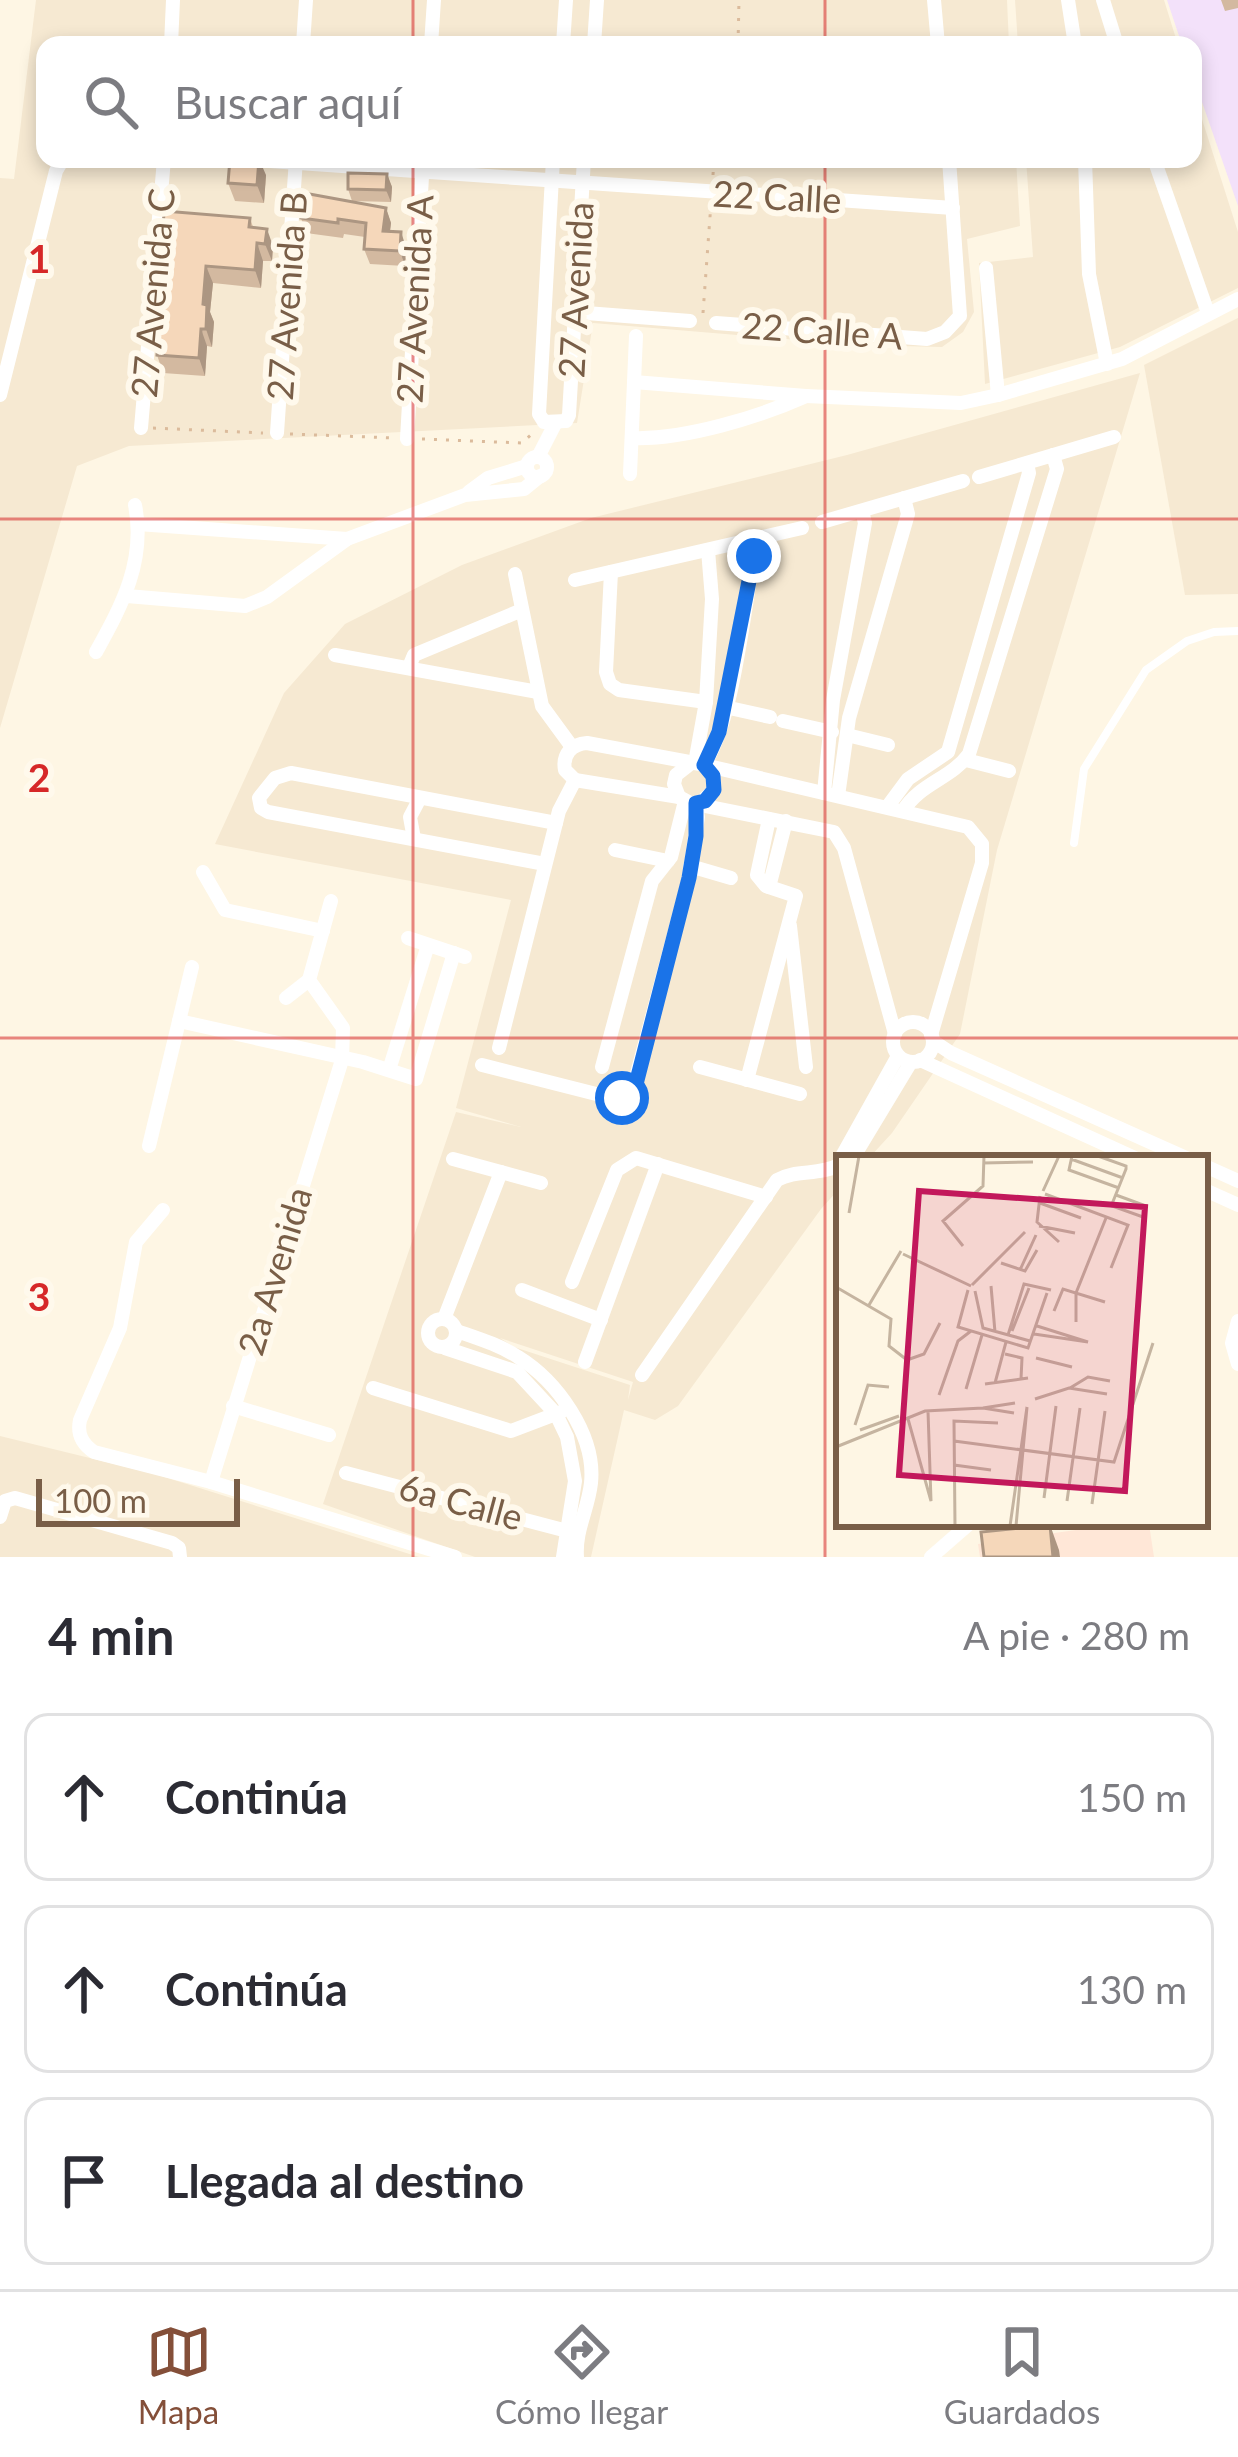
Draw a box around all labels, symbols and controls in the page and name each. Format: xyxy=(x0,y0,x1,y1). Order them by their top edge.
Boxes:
search box xyxy=(36,36,1202,168)
icon: search xyxy=(78,69,144,135)
text: Buscar aquí xyxy=(174,75,401,129)
street label: 22 Calle xyxy=(712,171,843,221)
street label: 27 Avenida C xyxy=(121,186,183,399)
street label: 27 Avenida B xyxy=(257,190,315,402)
street label: 27 Avenida A xyxy=(387,193,441,404)
street label: 27 Avenida xyxy=(548,201,602,379)
text: 1 xyxy=(28,235,50,281)
street label: 22 Calle A xyxy=(740,302,905,358)
route end xyxy=(727,529,781,583)
text: 2 xyxy=(28,754,50,800)
route start xyxy=(595,1071,649,1125)
inset map xyxy=(836,1155,1208,1527)
street label: 2a Avenida xyxy=(228,1181,320,1360)
text: 3 xyxy=(28,1273,50,1319)
street label: 6a Calle xyxy=(395,1463,528,1539)
scale bar xyxy=(36,1473,240,1526)
text: 100 m xyxy=(54,1480,147,1520)
text: 4 min xyxy=(48,1605,174,1666)
text: A pie · 280 m xyxy=(963,1612,1190,1658)
icon: ahead xyxy=(51,1764,117,1830)
text: Continúa xyxy=(165,1770,348,1824)
text: 150 m xyxy=(1077,1774,1187,1820)
icon: ahead xyxy=(51,1956,117,2022)
text: Continúa xyxy=(165,1962,348,2016)
text: 130 m xyxy=(1077,1966,1187,2012)
icon: arrive xyxy=(51,2148,117,2214)
text: Llegada al destino xyxy=(165,2154,524,2208)
tab: Mapa xyxy=(138,2319,219,2431)
tab: Cómo llegar xyxy=(495,2319,668,2431)
tab: Guardados xyxy=(944,2319,1100,2431)

